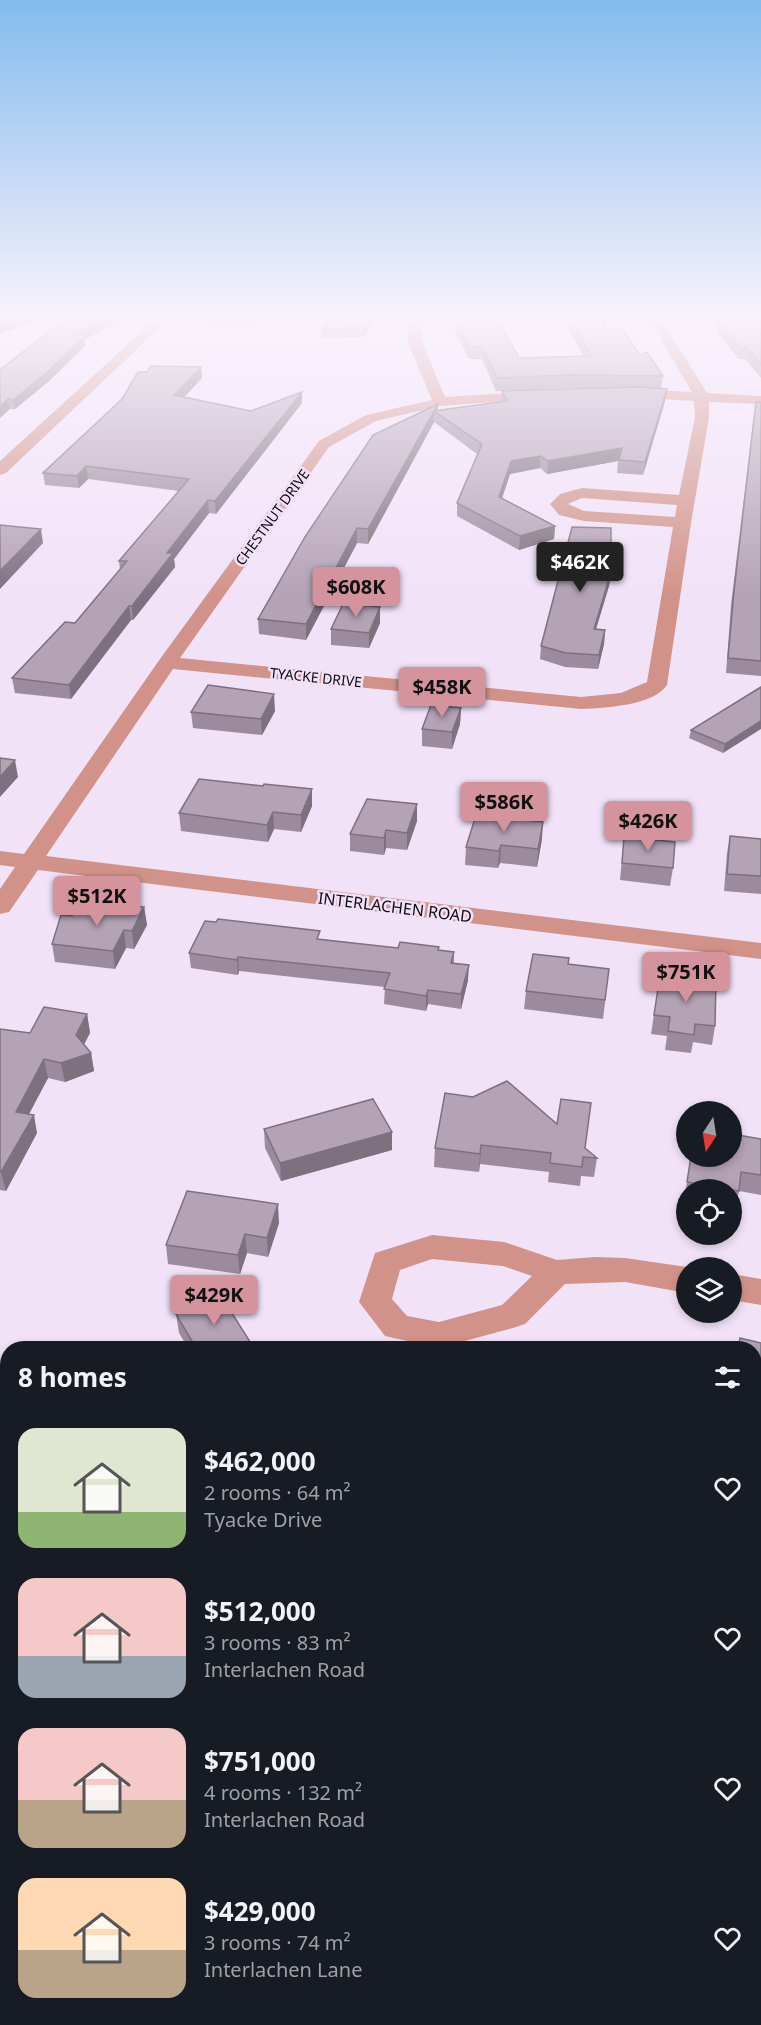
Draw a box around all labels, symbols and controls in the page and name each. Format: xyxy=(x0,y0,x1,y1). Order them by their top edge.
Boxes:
street label: CHESTNUT DRIVE xyxy=(231,465,313,569)
pin: $462K xyxy=(538,542,622,593)
text: $462K xyxy=(550,548,610,575)
pin: $608K xyxy=(314,567,398,618)
text: $608K xyxy=(326,573,386,600)
street label: TYACKE DRIVE xyxy=(269,663,363,691)
pin: $458K xyxy=(400,667,484,718)
text: $458K xyxy=(412,673,472,700)
pin: $586K xyxy=(462,782,546,833)
text: $586K xyxy=(474,788,534,815)
pin: $426K xyxy=(606,801,690,852)
text: $426K xyxy=(618,807,678,834)
pin: $512K xyxy=(55,876,139,927)
text: $512K xyxy=(67,882,127,909)
street label: INTERLACHEN ROAD xyxy=(317,887,473,927)
pin: $751K xyxy=(644,952,728,1003)
text: $751K xyxy=(656,958,716,985)
north arrow xyxy=(676,1101,742,1167)
map controls xyxy=(676,1101,742,1323)
button: locate xyxy=(676,1179,742,1245)
button: layers xyxy=(676,1257,742,1323)
pin: $429K xyxy=(172,1275,256,1326)
text: $429K xyxy=(184,1281,244,1308)
text: 8 homes xyxy=(18,1359,127,1395)
icon: filters xyxy=(711,1361,744,1394)
text: $462,000 xyxy=(204,1443,316,1479)
icon: home xyxy=(66,1452,138,1524)
icon: heart xyxy=(711,1472,744,1505)
text: 2 rooms · 64 m² xyxy=(204,1479,351,1506)
text: Tyacke Drive xyxy=(204,1506,322,1533)
text: $512,000 xyxy=(204,1593,316,1629)
icon: home xyxy=(66,1602,138,1674)
icon: heart xyxy=(711,1622,744,1655)
text: 3 rooms · 83 m² xyxy=(204,1629,351,1656)
text: Interlachen Road xyxy=(204,1656,365,1683)
text: $751,000 xyxy=(204,1743,316,1779)
icon: home xyxy=(66,1752,138,1824)
icon: heart xyxy=(711,1772,744,1805)
text: 4 rooms · 132 m² xyxy=(204,1779,362,1806)
text: Interlachen Road xyxy=(204,1806,365,1833)
text: $429,000 xyxy=(204,1893,316,1929)
icon: home xyxy=(66,1902,138,1974)
icon: heart xyxy=(711,1922,744,1955)
text: 3 rooms · 74 m² xyxy=(204,1929,351,1956)
text: Interlachen Lane xyxy=(204,1956,362,1983)

